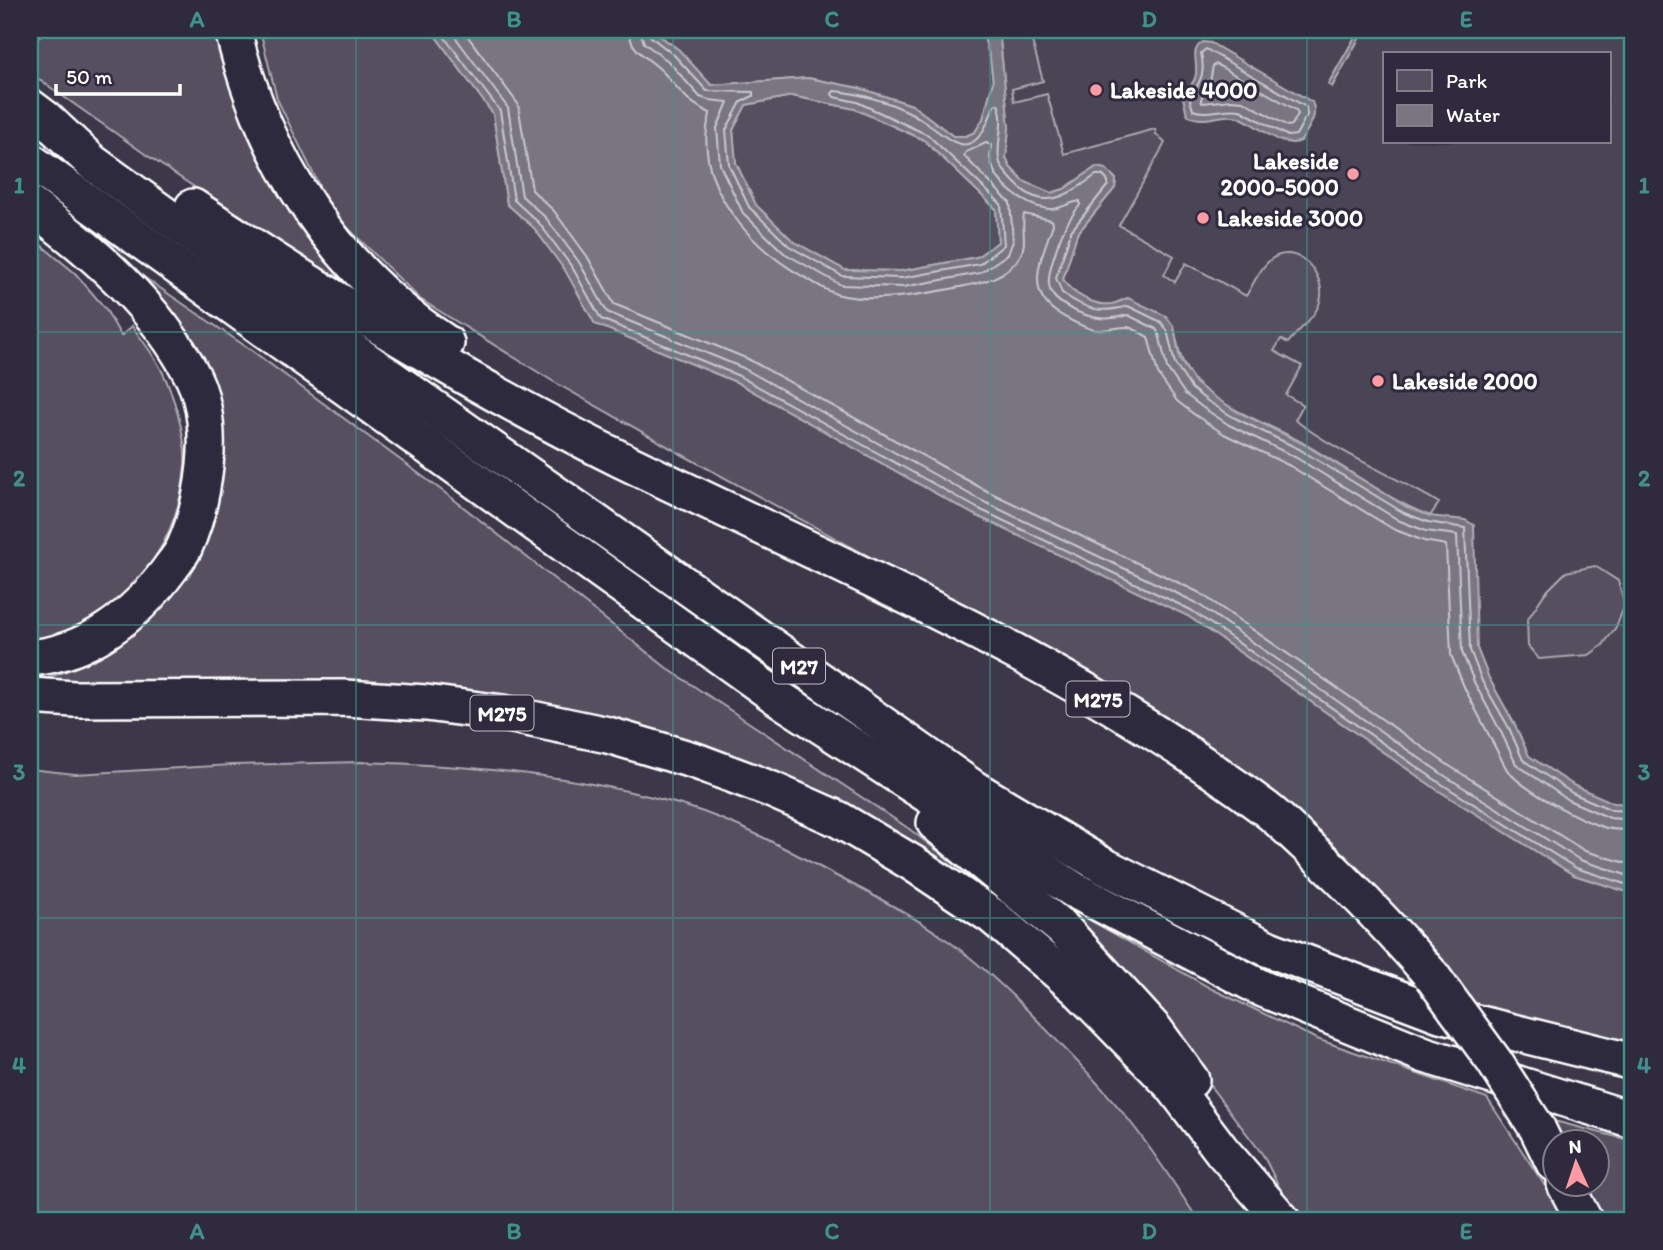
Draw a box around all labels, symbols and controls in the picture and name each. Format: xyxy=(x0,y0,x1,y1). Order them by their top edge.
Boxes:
text: A xyxy=(189,5,205,33)
text: B xyxy=(507,5,522,33)
text: C xyxy=(825,5,840,33)
text: D xyxy=(1141,5,1157,33)
text: E xyxy=(1460,5,1473,33)
scale bar xyxy=(56,52,180,96)
legend xyxy=(1383,52,1610,144)
text: 50 m xyxy=(66,64,113,89)
text: Park xyxy=(1446,68,1488,93)
place label: Lakeside 4000 xyxy=(1110,76,1257,104)
marker: Lakeside 4000 xyxy=(1088,82,1104,98)
text: Water xyxy=(1446,102,1500,127)
place label: Lakeside 2000-5000 xyxy=(1221,147,1339,201)
marker: Lakeside 2000-5000 xyxy=(1345,166,1361,182)
text: 1 xyxy=(14,171,25,199)
text: 1 xyxy=(1639,171,1650,199)
place label: Lakeside 3000 xyxy=(1217,204,1363,232)
marker: Lakeside 3000 xyxy=(1195,210,1211,226)
place label: Lakeside 2000 xyxy=(1392,367,1538,395)
marker: Lakeside 2000 xyxy=(1370,373,1386,389)
text: 2 xyxy=(13,464,26,492)
text: 2 xyxy=(1638,464,1651,492)
road number: M27 xyxy=(773,648,825,684)
road number: M275 xyxy=(1066,682,1130,716)
road number: M275 xyxy=(470,696,534,730)
text: 3 xyxy=(13,758,26,786)
text: 3 xyxy=(1638,758,1651,786)
text: 4 xyxy=(12,1051,26,1079)
text: 4 xyxy=(1637,1051,1651,1079)
north arrow xyxy=(1540,1128,1610,1198)
text: N xyxy=(1568,1135,1582,1158)
text: A xyxy=(189,1217,205,1245)
text: B xyxy=(507,1217,522,1245)
text: C xyxy=(825,1217,840,1245)
text: D xyxy=(1141,1217,1157,1245)
text: E xyxy=(1460,1217,1473,1245)

